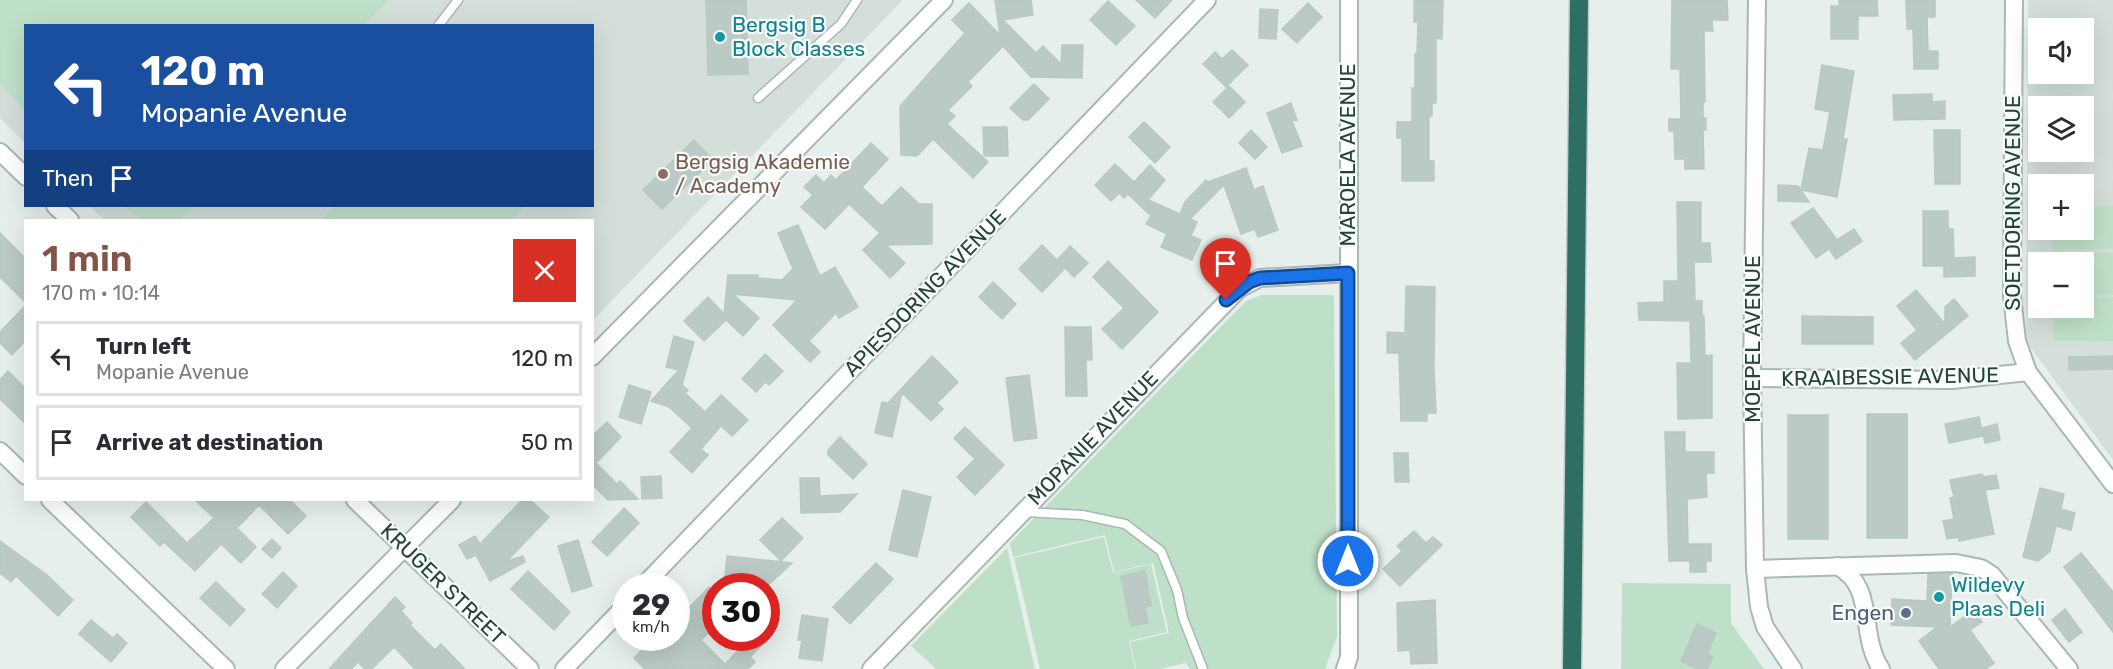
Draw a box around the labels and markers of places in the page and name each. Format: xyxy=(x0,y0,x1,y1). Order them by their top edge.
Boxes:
place label: Bergsig B Block Classes xyxy=(732,12,865,61)
marker: Bergsig B Block Classes xyxy=(713,30,727,44)
place label: Bergsig Akademie / Academy xyxy=(675,149,850,198)
marker: Bergsig Akademie / Academy xyxy=(656,167,670,181)
pin xyxy=(1200,238,1251,300)
place label: Wildevy Plaas Deli xyxy=(1951,572,2045,621)
marker: Wildevy Plaas Deli xyxy=(1932,590,1946,604)
place label: Engen xyxy=(1832,600,1894,625)
marker: Engen xyxy=(1899,606,1913,620)

